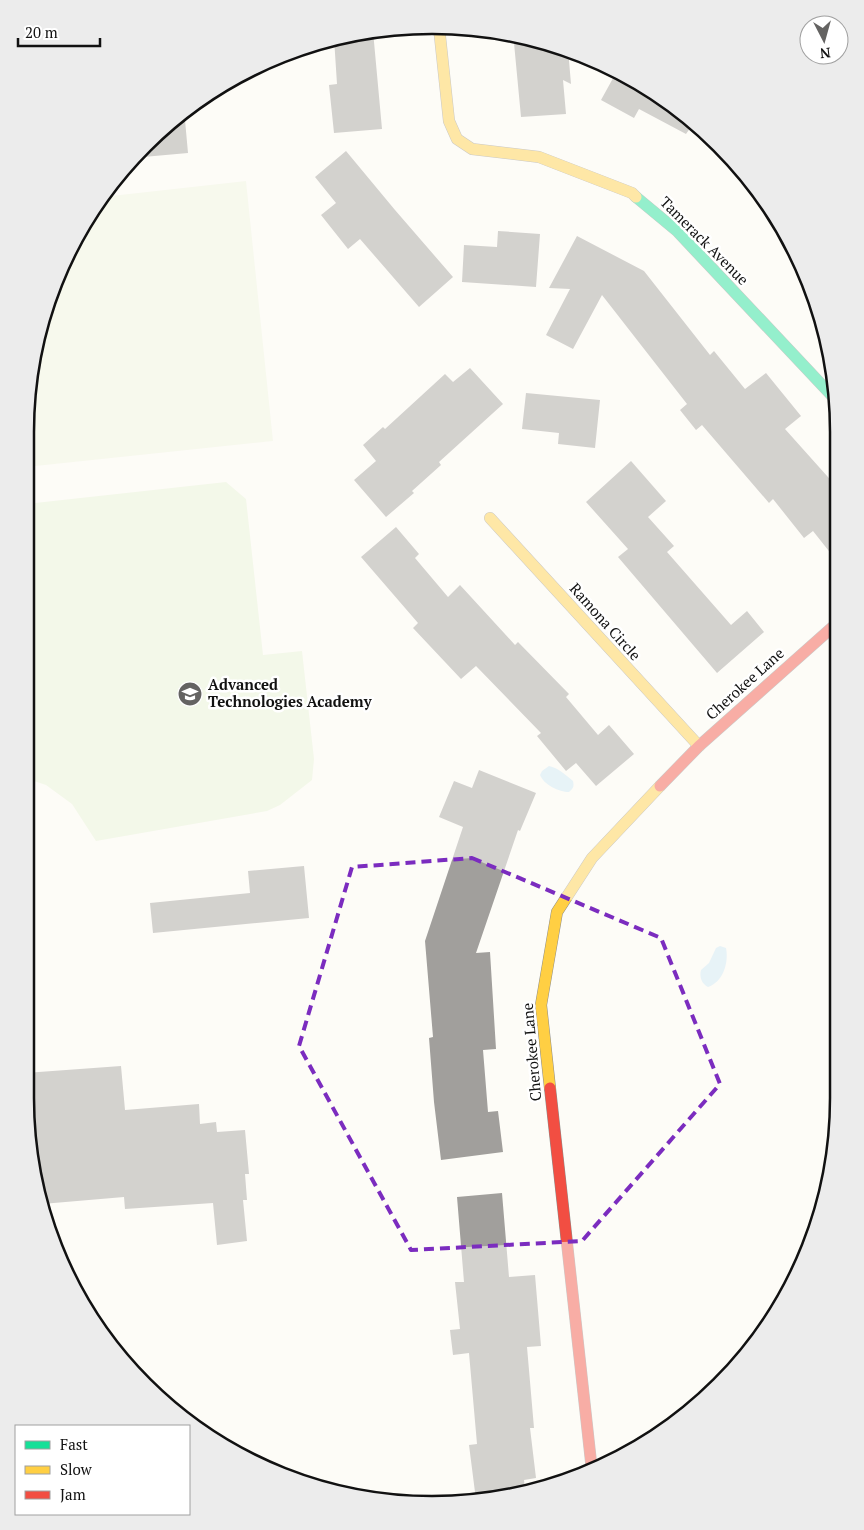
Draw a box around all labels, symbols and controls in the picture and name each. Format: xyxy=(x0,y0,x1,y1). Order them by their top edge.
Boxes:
scale bar xyxy=(18,15,100,47)
north arrow xyxy=(799,15,849,65)
text: 20 m xyxy=(25,22,58,42)
text: N xyxy=(819,43,832,63)
street label: Tamerack Avenue xyxy=(656,192,753,289)
street label: Ramona Circle xyxy=(566,578,646,664)
street label: Cherokee Lane xyxy=(701,643,788,724)
place label: Advanced Technologies Academy xyxy=(208,674,373,711)
school or university icon: Advanced Technologies Academy xyxy=(177,681,203,707)
street label: Cherokee Lane xyxy=(517,1002,545,1102)
legend xyxy=(15,1425,190,1515)
text: Fast xyxy=(60,1434,88,1454)
text: Slow xyxy=(60,1459,93,1479)
text: Jam xyxy=(60,1484,86,1504)

